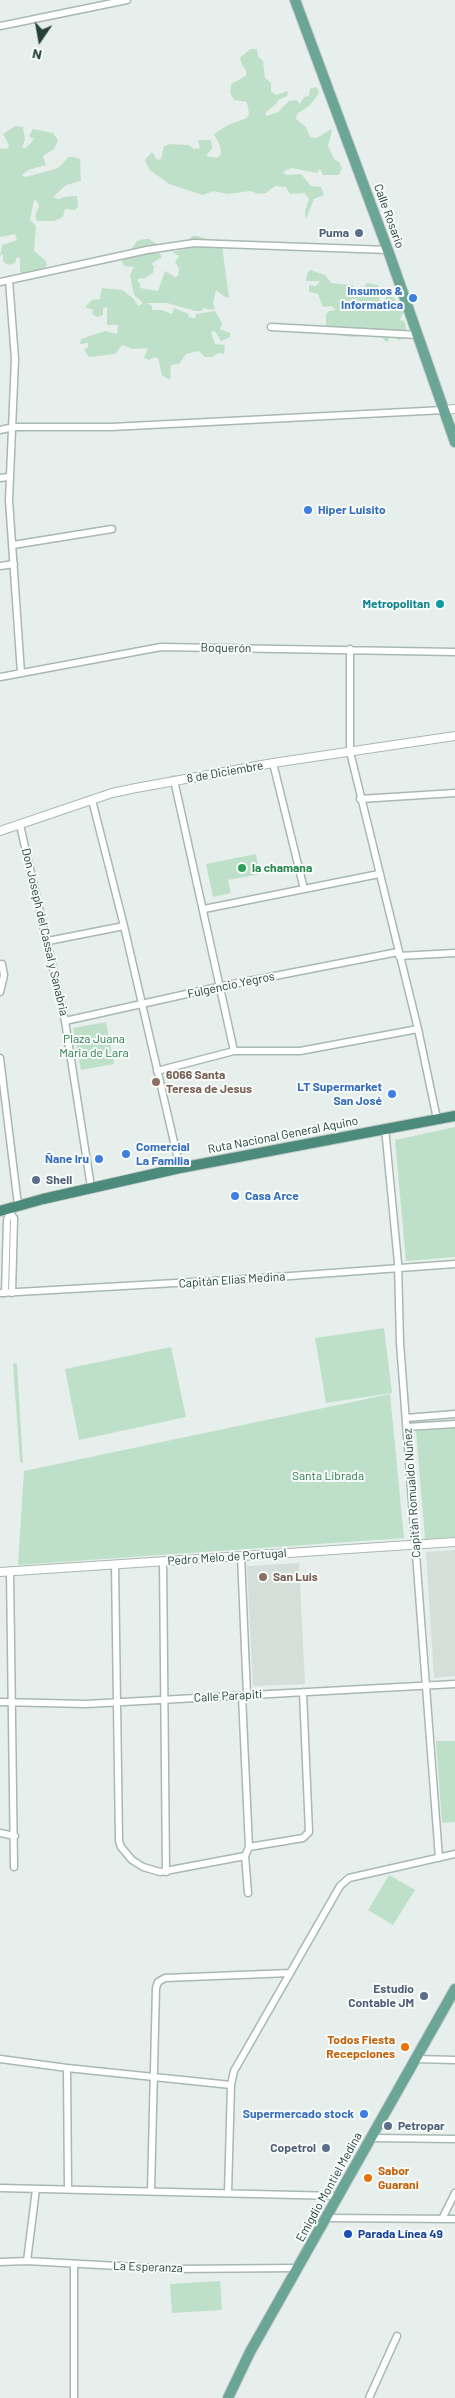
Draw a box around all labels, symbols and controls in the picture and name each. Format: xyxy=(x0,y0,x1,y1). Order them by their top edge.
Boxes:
north arrow xyxy=(15,15,65,65)
text: N xyxy=(30,46,43,64)
street label: Calle Rosario xyxy=(371,182,407,250)
place label: Puma xyxy=(319,226,349,240)
marker: Puma xyxy=(353,227,365,239)
place label: Insumos & Informatica xyxy=(341,284,403,312)
marker: Insumos & Informatica xyxy=(407,292,419,304)
place label: Hiper Luisito xyxy=(318,503,386,517)
marker: Hiper Luisito xyxy=(302,504,314,516)
place label: Metropolitan xyxy=(362,597,430,611)
marker: Metropolitan xyxy=(434,598,446,610)
street label: Boquerón xyxy=(201,640,251,656)
street label: 8 de Diciembre xyxy=(186,758,264,786)
street label: Don Joseph del Cassal y Sanabria xyxy=(19,847,71,1017)
place label: la chamana xyxy=(252,861,312,875)
marker: la chamana xyxy=(236,862,248,874)
street label: Fulgencio Yegros xyxy=(186,969,276,1001)
park label: Plaza Juana Maria de Lara xyxy=(59,1032,129,1060)
place label: 6066 Santa Teresa de Jesus xyxy=(166,1068,252,1096)
marker: 6066 Santa Teresa de Jesus xyxy=(150,1076,162,1088)
place label: LT Supermarket San José xyxy=(297,1080,382,1108)
marker: LT Supermarket San José xyxy=(386,1088,398,1100)
street label: Ruta Nacional General Aquino xyxy=(207,1113,359,1157)
place label: Comercial La Familia xyxy=(136,1140,190,1168)
marker: Comercial La Familia xyxy=(120,1148,132,1160)
place label: Ñane Iru xyxy=(45,1152,89,1166)
marker: Ñane Iru xyxy=(93,1153,105,1165)
place label: Shell xyxy=(46,1173,72,1187)
marker: Shell xyxy=(30,1174,42,1186)
place label: Casa Arce xyxy=(245,1189,299,1203)
marker: Casa Arce xyxy=(229,1190,241,1202)
street label: Capitán Elias Medina xyxy=(178,1269,286,1291)
street label: Capitán Romualdo Nuñez xyxy=(400,1428,424,1558)
park label: Santa Librada xyxy=(292,1469,364,1483)
street label: Pedro Melo de Portugal xyxy=(167,1546,287,1568)
place label: San Luis xyxy=(273,1570,318,1584)
marker: San Luis xyxy=(257,1571,269,1583)
street label: Calle Parapiti xyxy=(193,1687,263,1705)
place label: Estudio Contable JM xyxy=(348,1982,414,2010)
marker: Estudio Contable JM xyxy=(418,1990,430,2002)
place label: Todos Fiesta Recepciones xyxy=(326,2033,395,2061)
marker: Todos Fiesta Recepciones xyxy=(399,2041,411,2053)
place label: Supermercado stock xyxy=(243,2107,354,2121)
marker: Supermercado stock xyxy=(358,2108,370,2120)
place label: Petropar xyxy=(398,2119,445,2133)
marker: Petropar xyxy=(382,2120,394,2132)
street label: Emigdio Montiel Medina xyxy=(293,2130,365,2244)
place label: Copetrol xyxy=(270,2141,316,2155)
marker: Copetrol xyxy=(320,2142,332,2154)
place label: Sabor Guarani xyxy=(378,2164,419,2192)
marker: Sabor Guarani xyxy=(362,2172,374,2184)
place label: Parada Línea 49 xyxy=(358,2227,443,2241)
marker: Parada Línea 49 xyxy=(342,2228,354,2240)
street label: La Esperanza xyxy=(113,2259,183,2275)

